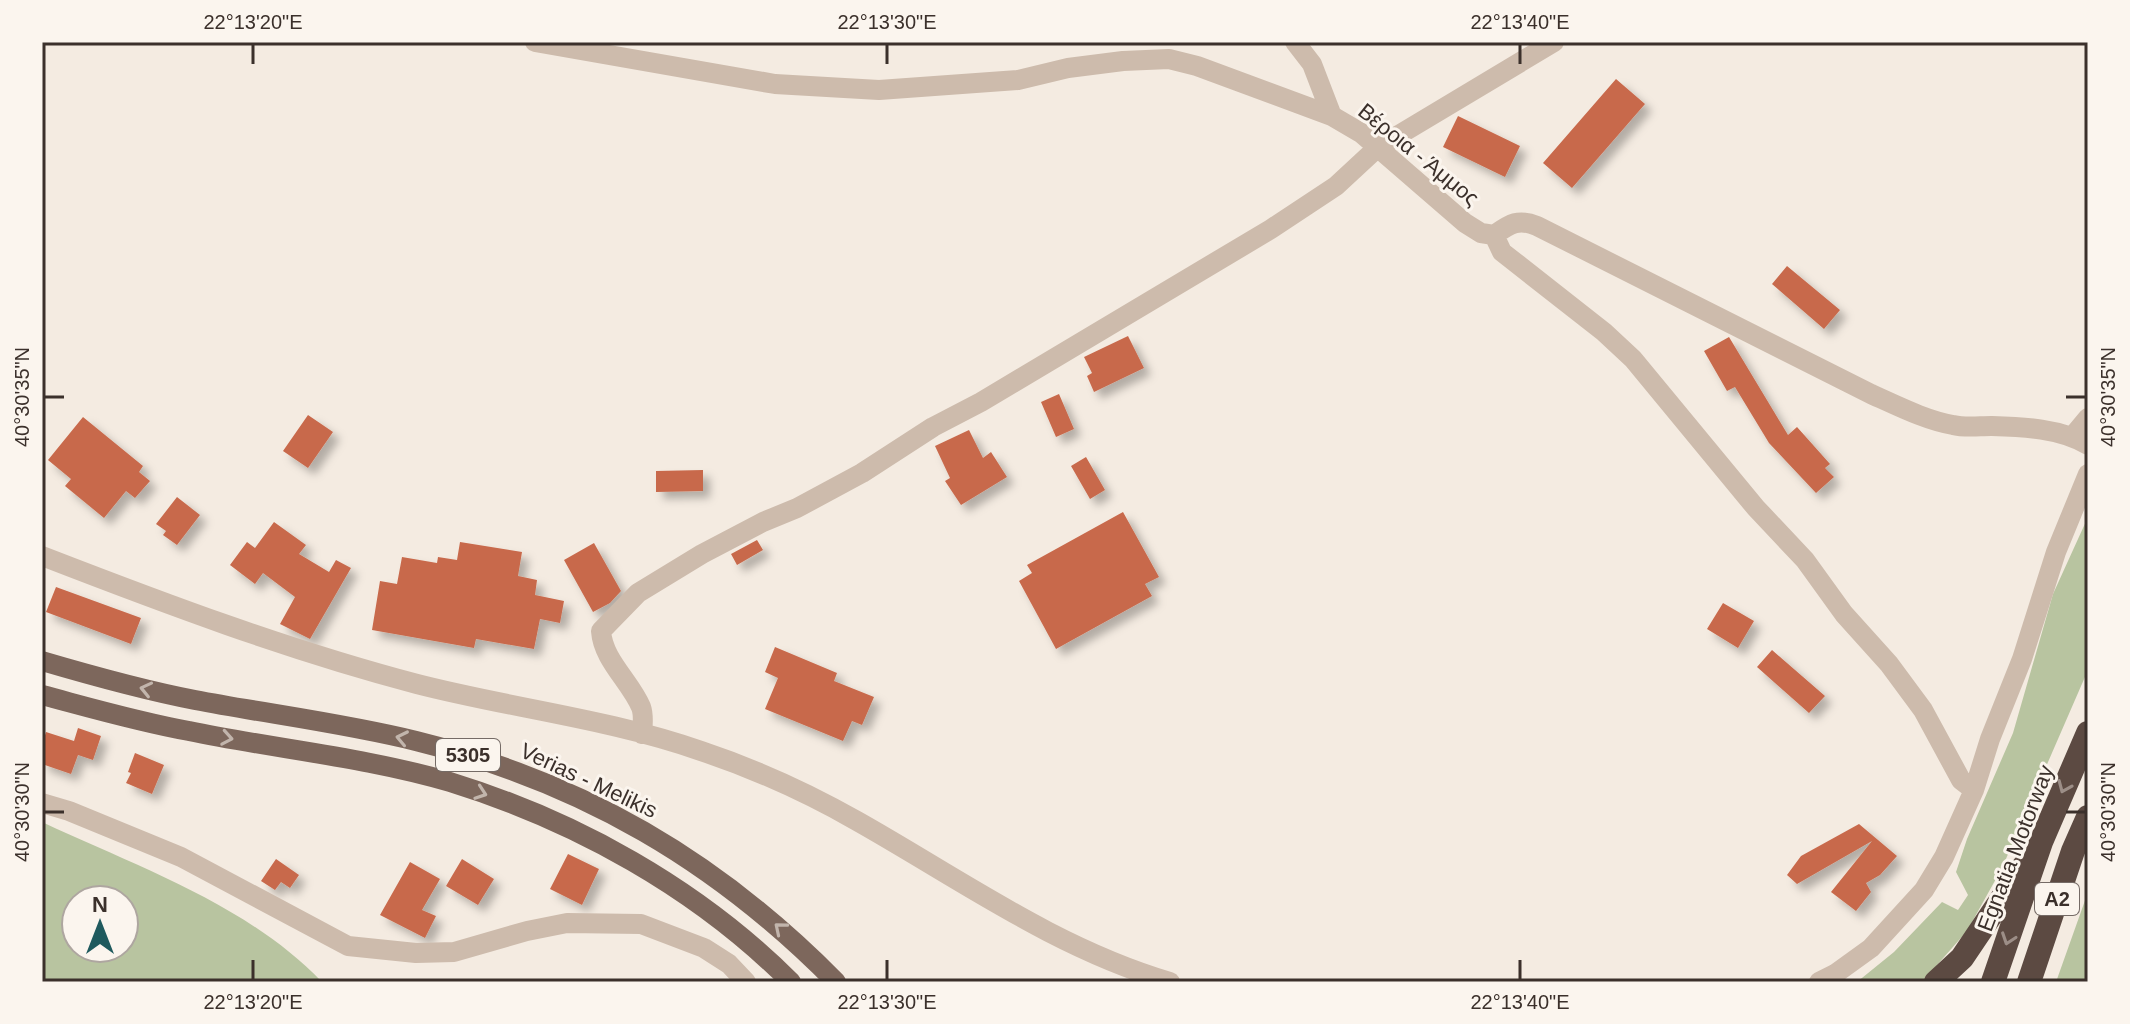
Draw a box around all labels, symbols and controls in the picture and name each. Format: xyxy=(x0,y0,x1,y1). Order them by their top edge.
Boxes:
text: 22°13'20"E xyxy=(204,11,303,33)
text: 22°13'30"E xyxy=(838,11,937,33)
text: 22°13'40"E xyxy=(1471,11,1570,33)
street label: Βέροια - Άμμος xyxy=(1353,98,1484,211)
text: 40°30'35"N xyxy=(11,347,33,447)
text: 40°30'35"N xyxy=(2097,347,2119,447)
one-way arrow xyxy=(140,681,154,698)
one-way arrow xyxy=(220,729,234,746)
one-way arrow xyxy=(395,730,409,747)
street label: Verias - Melikis xyxy=(516,738,661,823)
road number: 5305 xyxy=(436,739,500,771)
text: 40°30'30"N xyxy=(11,762,33,862)
street label: Egnatia Motorway xyxy=(1972,762,2059,935)
text: 40°30'30"N xyxy=(2097,762,2119,862)
one-way arrow xyxy=(2058,779,2074,793)
one-way arrow xyxy=(473,784,487,800)
road number: Α2 xyxy=(2035,883,2079,915)
north arrow xyxy=(60,884,140,964)
text: N xyxy=(92,892,108,917)
one-way arrow xyxy=(775,923,789,938)
one-way arrow xyxy=(2002,931,2018,945)
text: 22°13'20"E xyxy=(204,991,303,1013)
text: 22°13'30"E xyxy=(838,991,937,1013)
text: 22°13'40"E xyxy=(1471,991,1570,1013)

